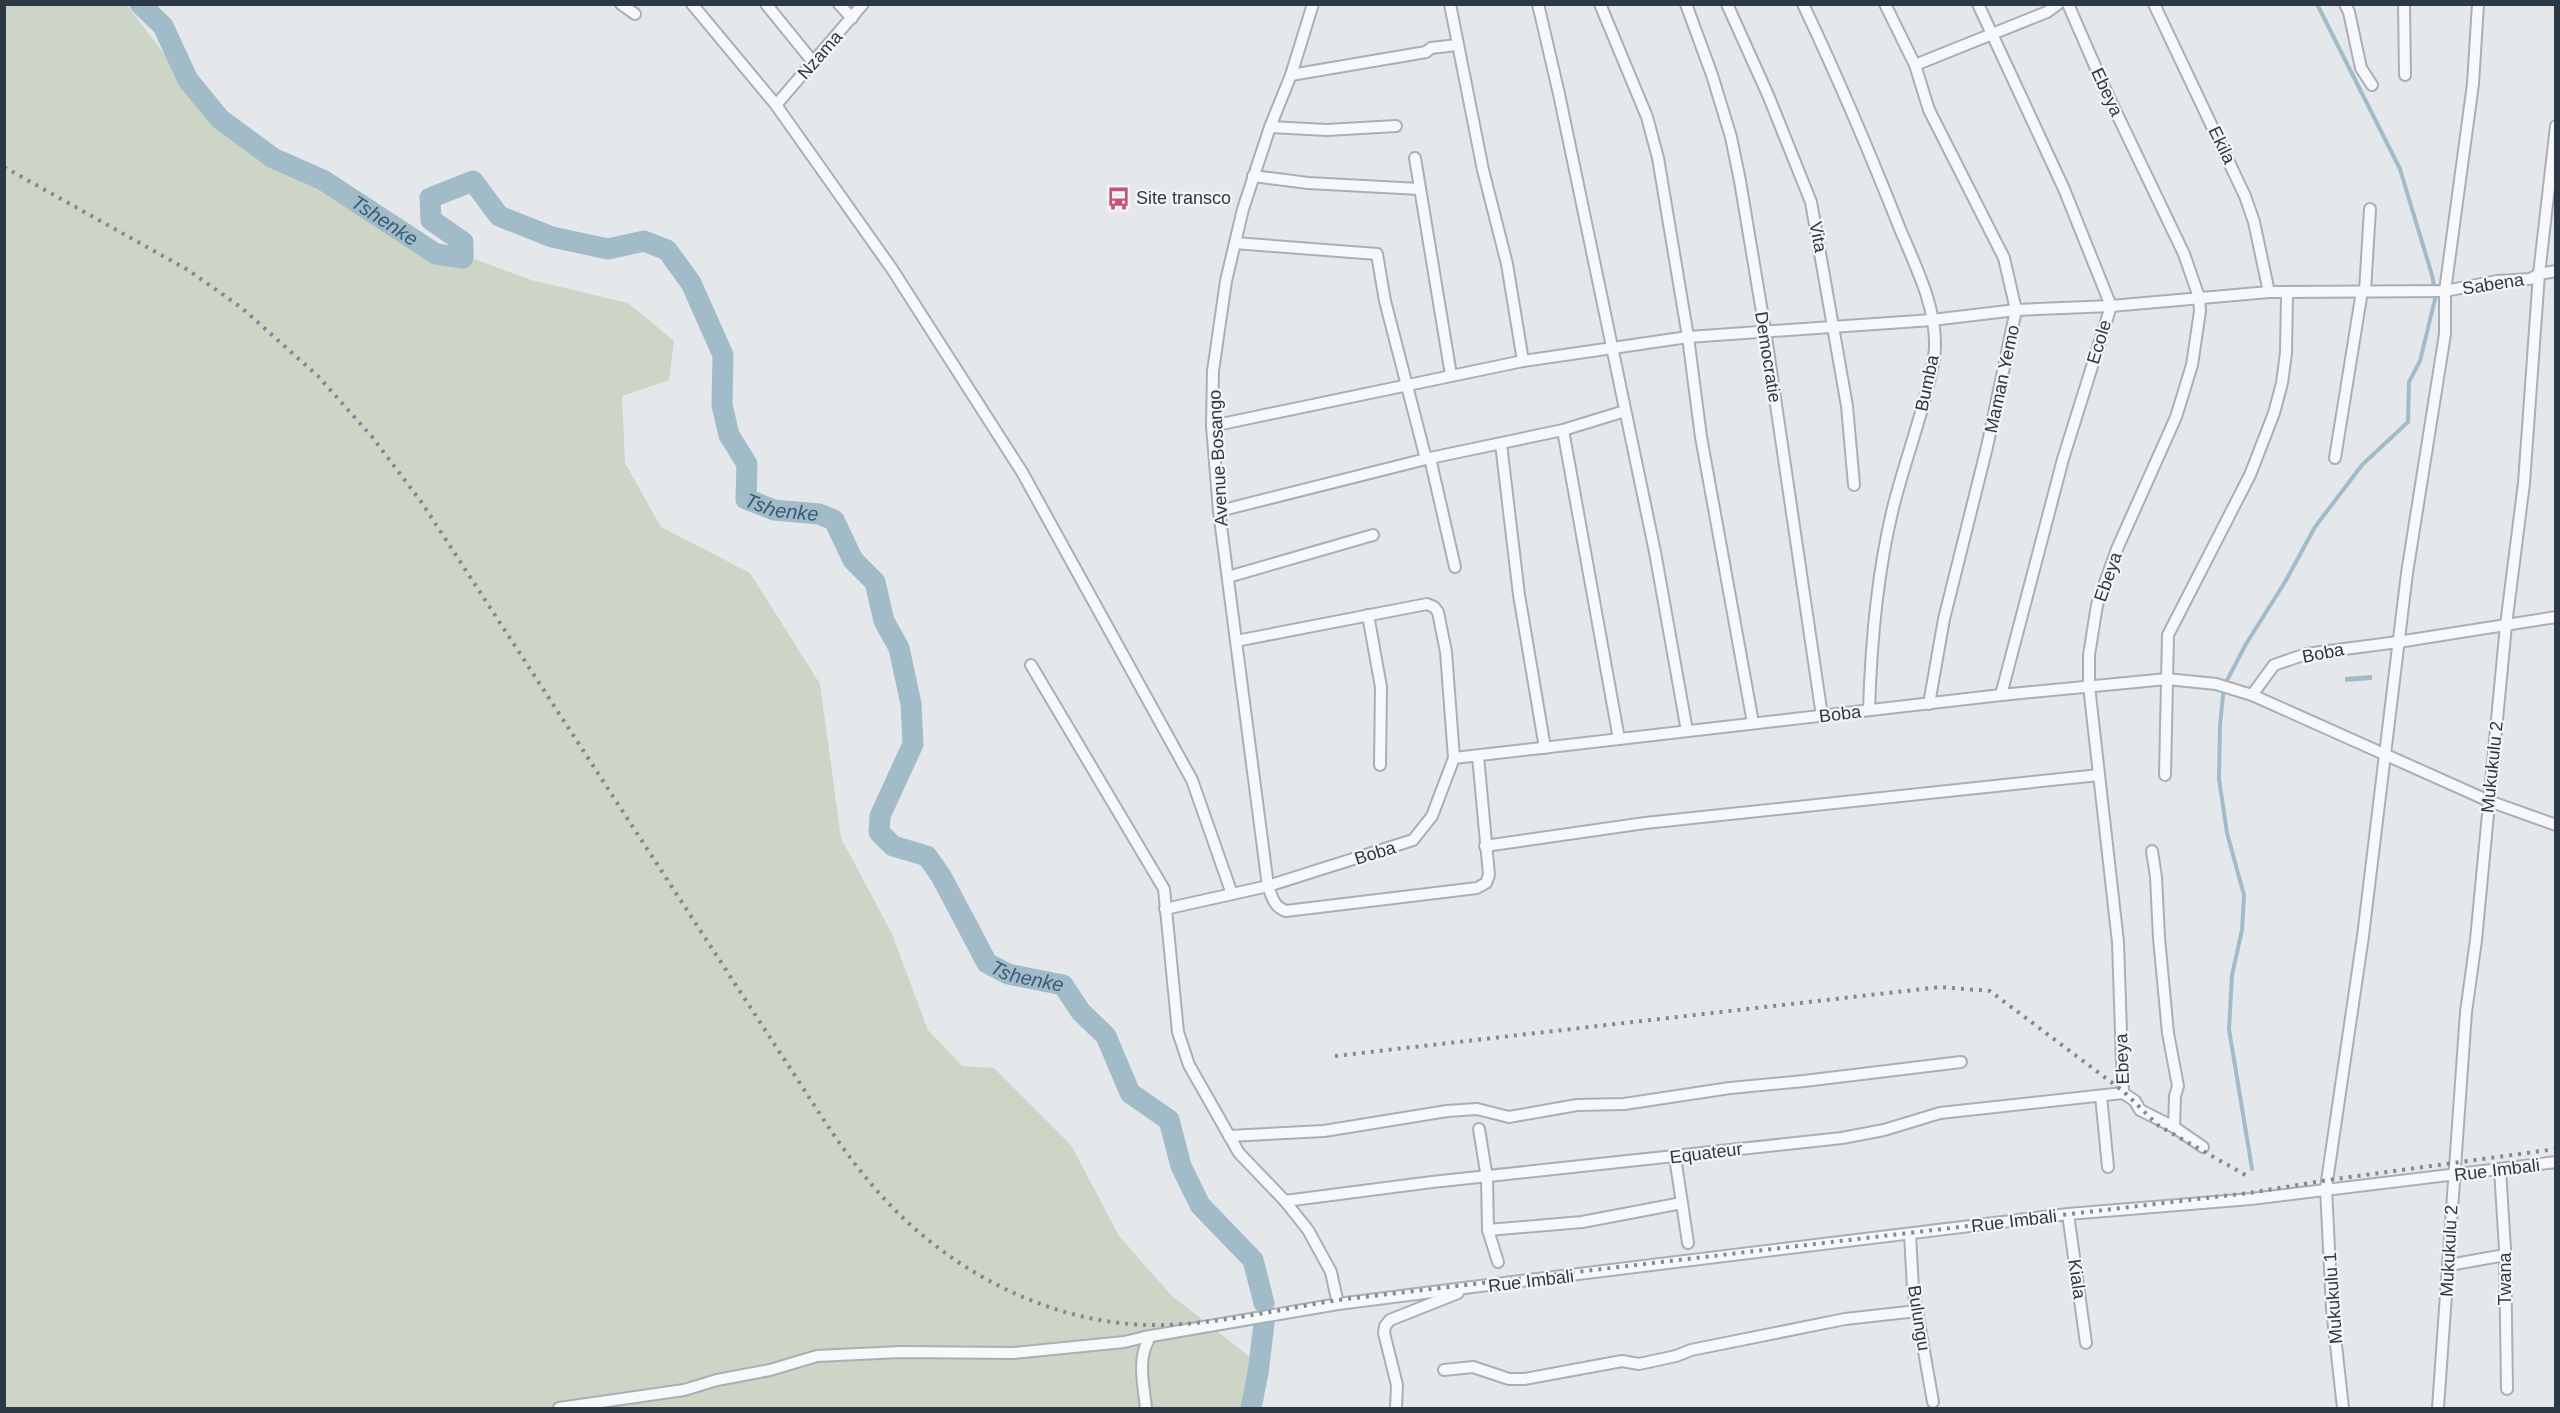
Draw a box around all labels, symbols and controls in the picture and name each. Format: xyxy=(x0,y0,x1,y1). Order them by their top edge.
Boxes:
street label: Nzama xyxy=(794,26,847,83)
street label: Ebeya xyxy=(2087,65,2127,120)
street label: Ekila xyxy=(2204,123,2240,168)
bus stop icon: Site transco xyxy=(1105,185,1131,211)
place label: Site transco xyxy=(1136,188,1231,208)
water label: Tshenke xyxy=(347,191,422,250)
street label: Vita xyxy=(1805,220,1831,255)
street label: Sabena xyxy=(2461,269,2526,299)
street label: Democratie xyxy=(1751,310,1785,404)
street label: Ecole xyxy=(2083,318,2115,366)
street label: Maman Yemo xyxy=(1981,323,2023,435)
street label: Bumba xyxy=(1911,352,1943,413)
street label: Avenue Bosango xyxy=(1204,389,1232,527)
water label: Tshenke xyxy=(742,489,819,525)
street label: Ebeya xyxy=(2090,549,2126,604)
street label: Boba xyxy=(2300,639,2347,667)
street label: Boba xyxy=(1818,701,1863,726)
street label: Mukukulu 2 xyxy=(2477,720,2507,814)
street label: Boba xyxy=(1352,837,1399,869)
water label: Tshenke xyxy=(987,956,1066,996)
street label: Ebeya xyxy=(2111,1032,2133,1085)
street label: Equateur xyxy=(1669,1139,1743,1167)
street label: Rue Imbali xyxy=(2453,1155,2541,1185)
street label: Mukukulu 2 xyxy=(2437,1205,2461,1297)
street label: Rue Imbali xyxy=(1970,1206,2058,1236)
street label: Mukukulu 1 xyxy=(2320,1251,2346,1345)
street label: Twana xyxy=(2495,1252,2515,1306)
street label: Kiala xyxy=(2064,1258,2090,1301)
street label: Rue Imbali xyxy=(1487,1266,1575,1296)
street label: Bulungu xyxy=(1904,1284,1934,1352)

